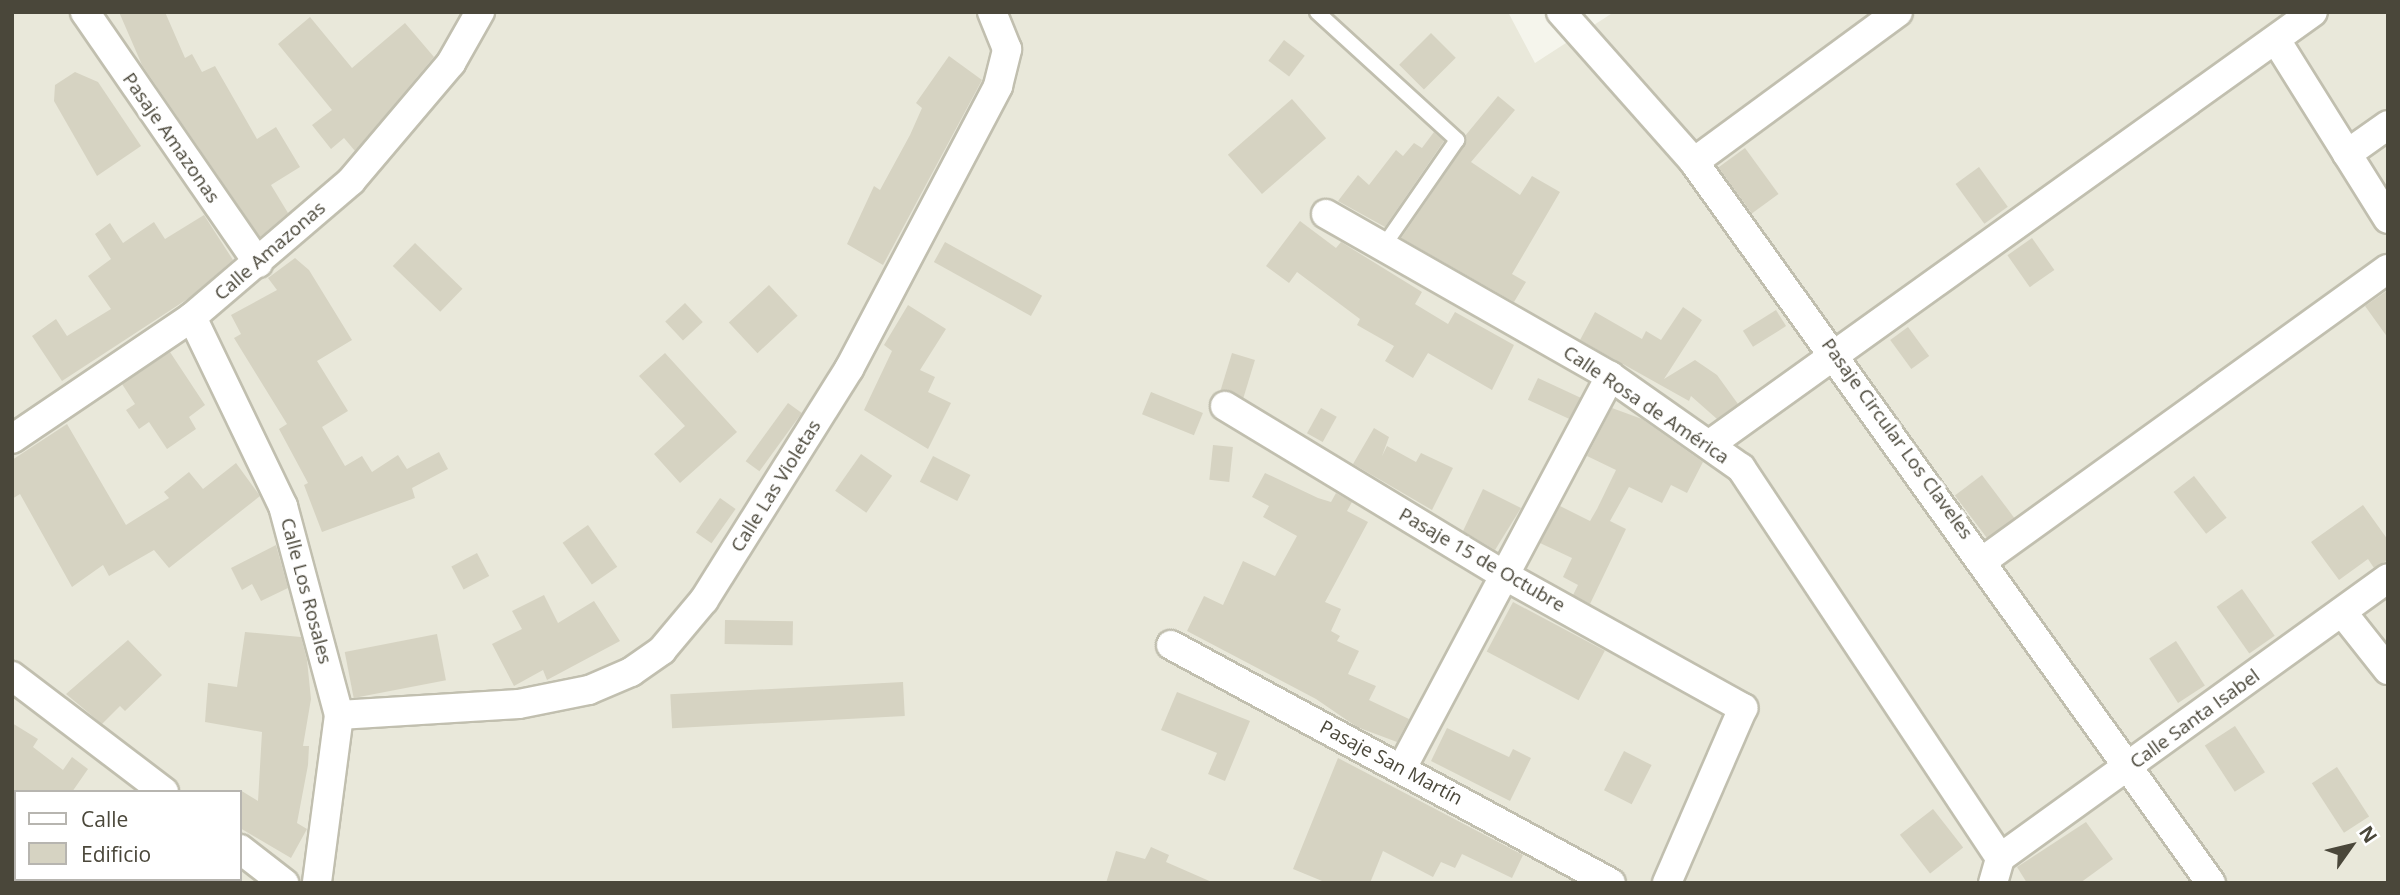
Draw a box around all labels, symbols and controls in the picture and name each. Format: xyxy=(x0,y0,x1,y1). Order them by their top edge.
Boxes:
street label: Pasaje Amazonas xyxy=(118,68,224,208)
street label: Calle Amazonas xyxy=(210,197,330,305)
street label: Pasaje Circular Los Claveles xyxy=(1816,334,1978,544)
street label: Calle Rosa de América xyxy=(1559,341,1733,469)
street label: Calle Las Violetas xyxy=(726,416,826,556)
street label: Pasaje 15 de Octubre xyxy=(1395,503,1569,617)
street label: Calle Los Rosales xyxy=(276,515,336,667)
street label: Calle Santa Isabel xyxy=(2126,664,2264,774)
street label: Pasaje San Martín xyxy=(1316,716,1466,810)
legend xyxy=(14,790,242,881)
text: Calle xyxy=(81,805,128,833)
north arrow xyxy=(2316,811,2386,881)
text: N xyxy=(2353,821,2384,848)
text: Edificio xyxy=(81,840,151,868)

